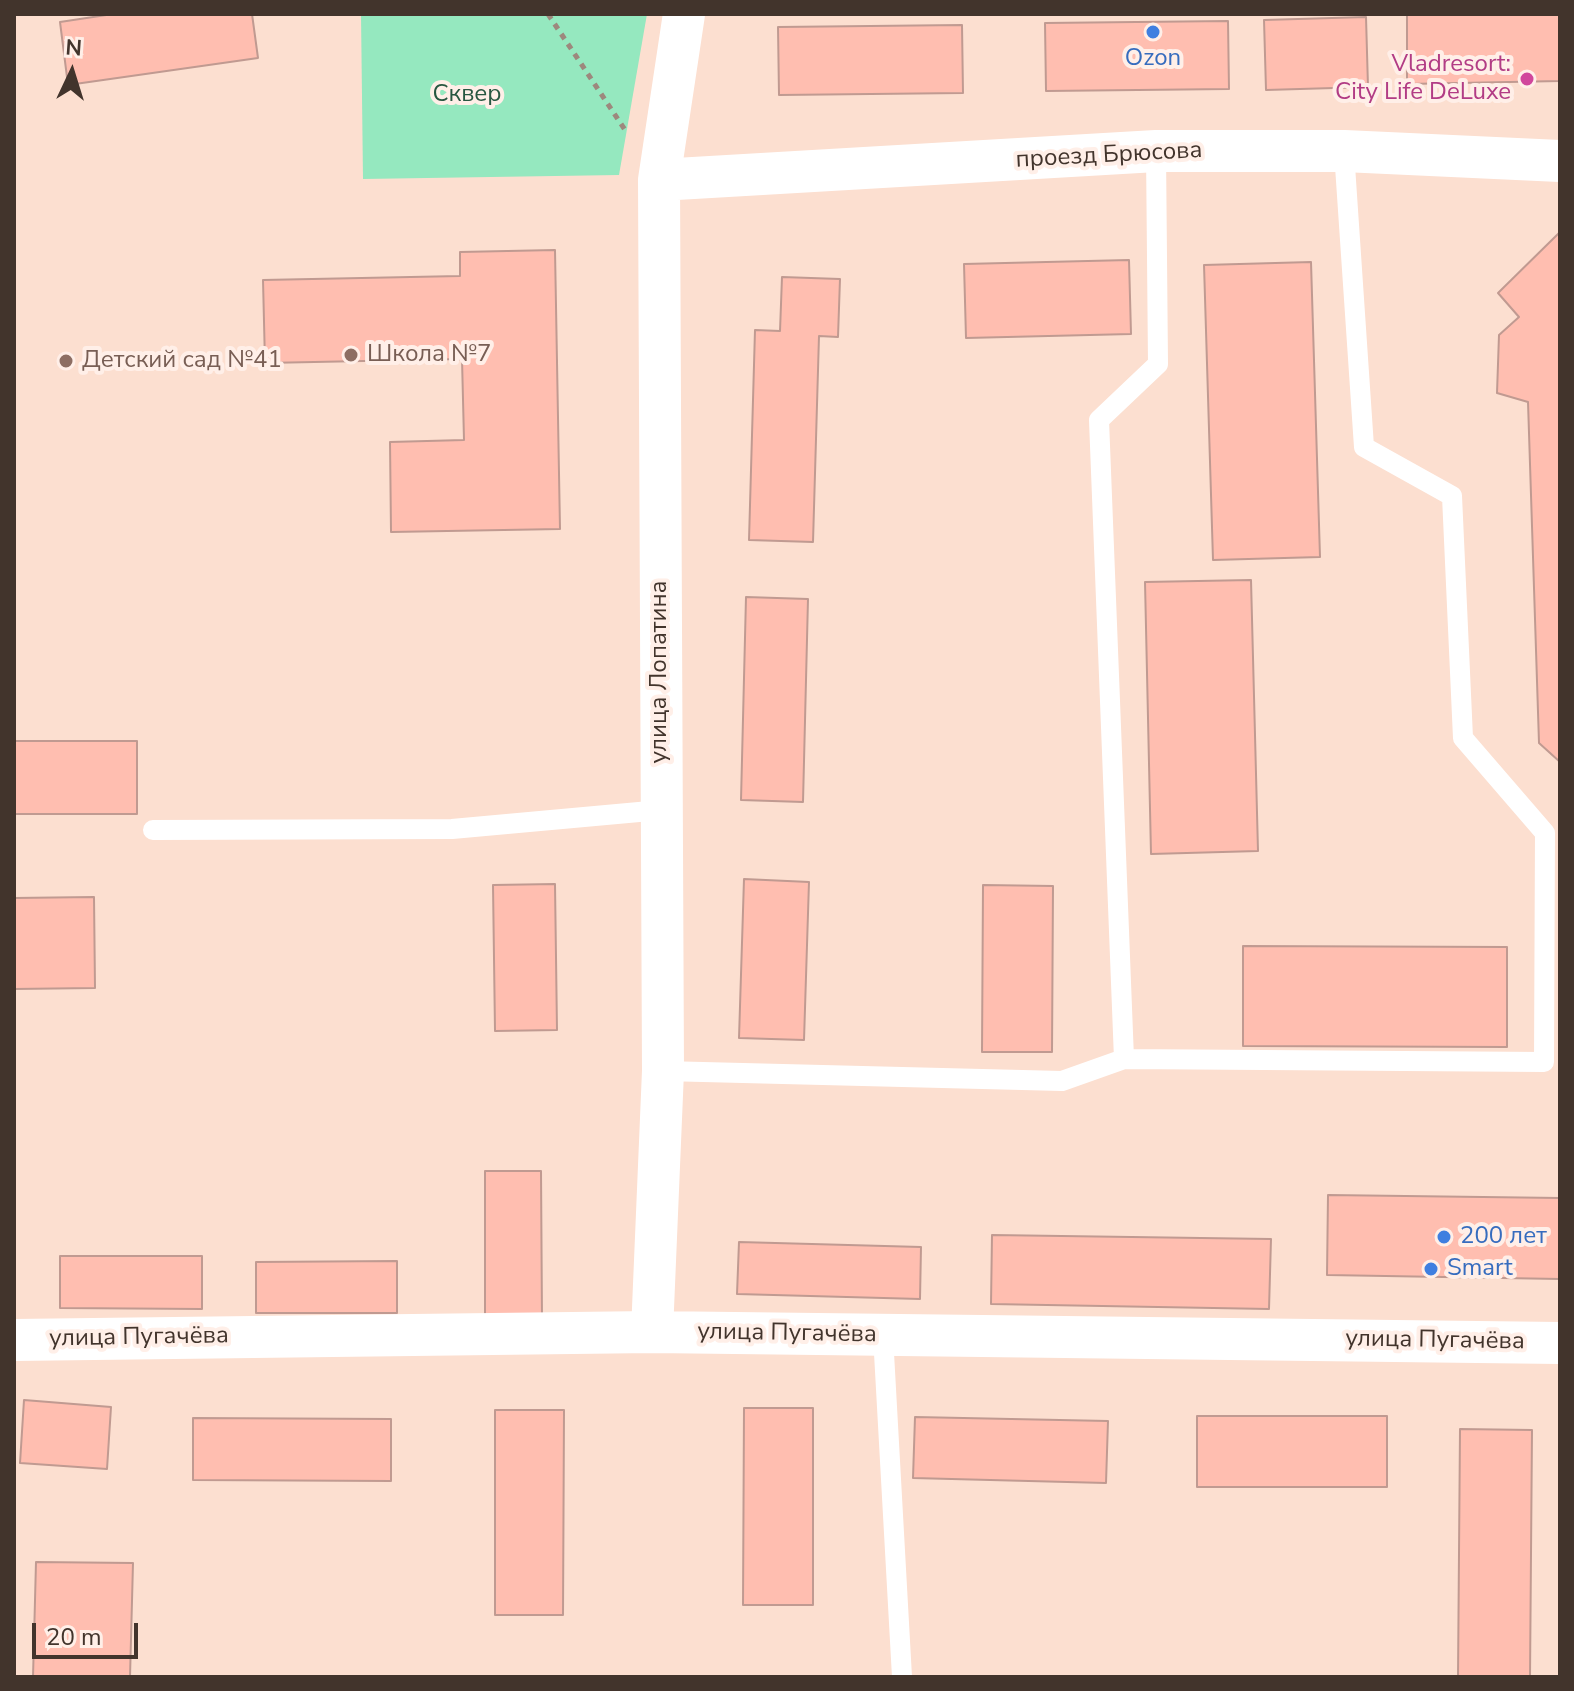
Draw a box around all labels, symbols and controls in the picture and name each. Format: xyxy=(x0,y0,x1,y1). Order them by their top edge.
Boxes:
marker: Ozon xyxy=(1144,23,1162,41)
north arrow xyxy=(32,32,112,112)
text: N xyxy=(64,33,83,64)
place label: Ozon xyxy=(1125,45,1181,73)
place label: Vladresort: City Life DeLuxe xyxy=(1335,51,1511,107)
marker: Vladresort: City Life DeLuxe xyxy=(1518,70,1536,88)
park label: Сквер xyxy=(432,81,502,109)
street label: проезд Брюсова xyxy=(1015,137,1203,175)
place label: Школа №7 xyxy=(367,341,491,369)
marker: Школа №7 xyxy=(342,346,360,364)
place label: Детский сад №41 xyxy=(82,347,282,375)
marker: Детский сад №41 xyxy=(57,352,75,370)
street label: улица Лопатина xyxy=(646,580,674,764)
place label: 200 лет xyxy=(1460,1223,1547,1251)
marker: 200 лет xyxy=(1435,1228,1453,1246)
place label: Smart xyxy=(1447,1255,1513,1283)
marker: Smart xyxy=(1422,1260,1440,1278)
street label: улица Пугачёва xyxy=(697,1318,877,1350)
street label: улица Пугачёва xyxy=(49,1322,229,1354)
street label: улица Пугачёва xyxy=(1345,1325,1525,1357)
scale bar xyxy=(36,1607,142,1657)
text: 20 m xyxy=(46,1621,102,1653)

